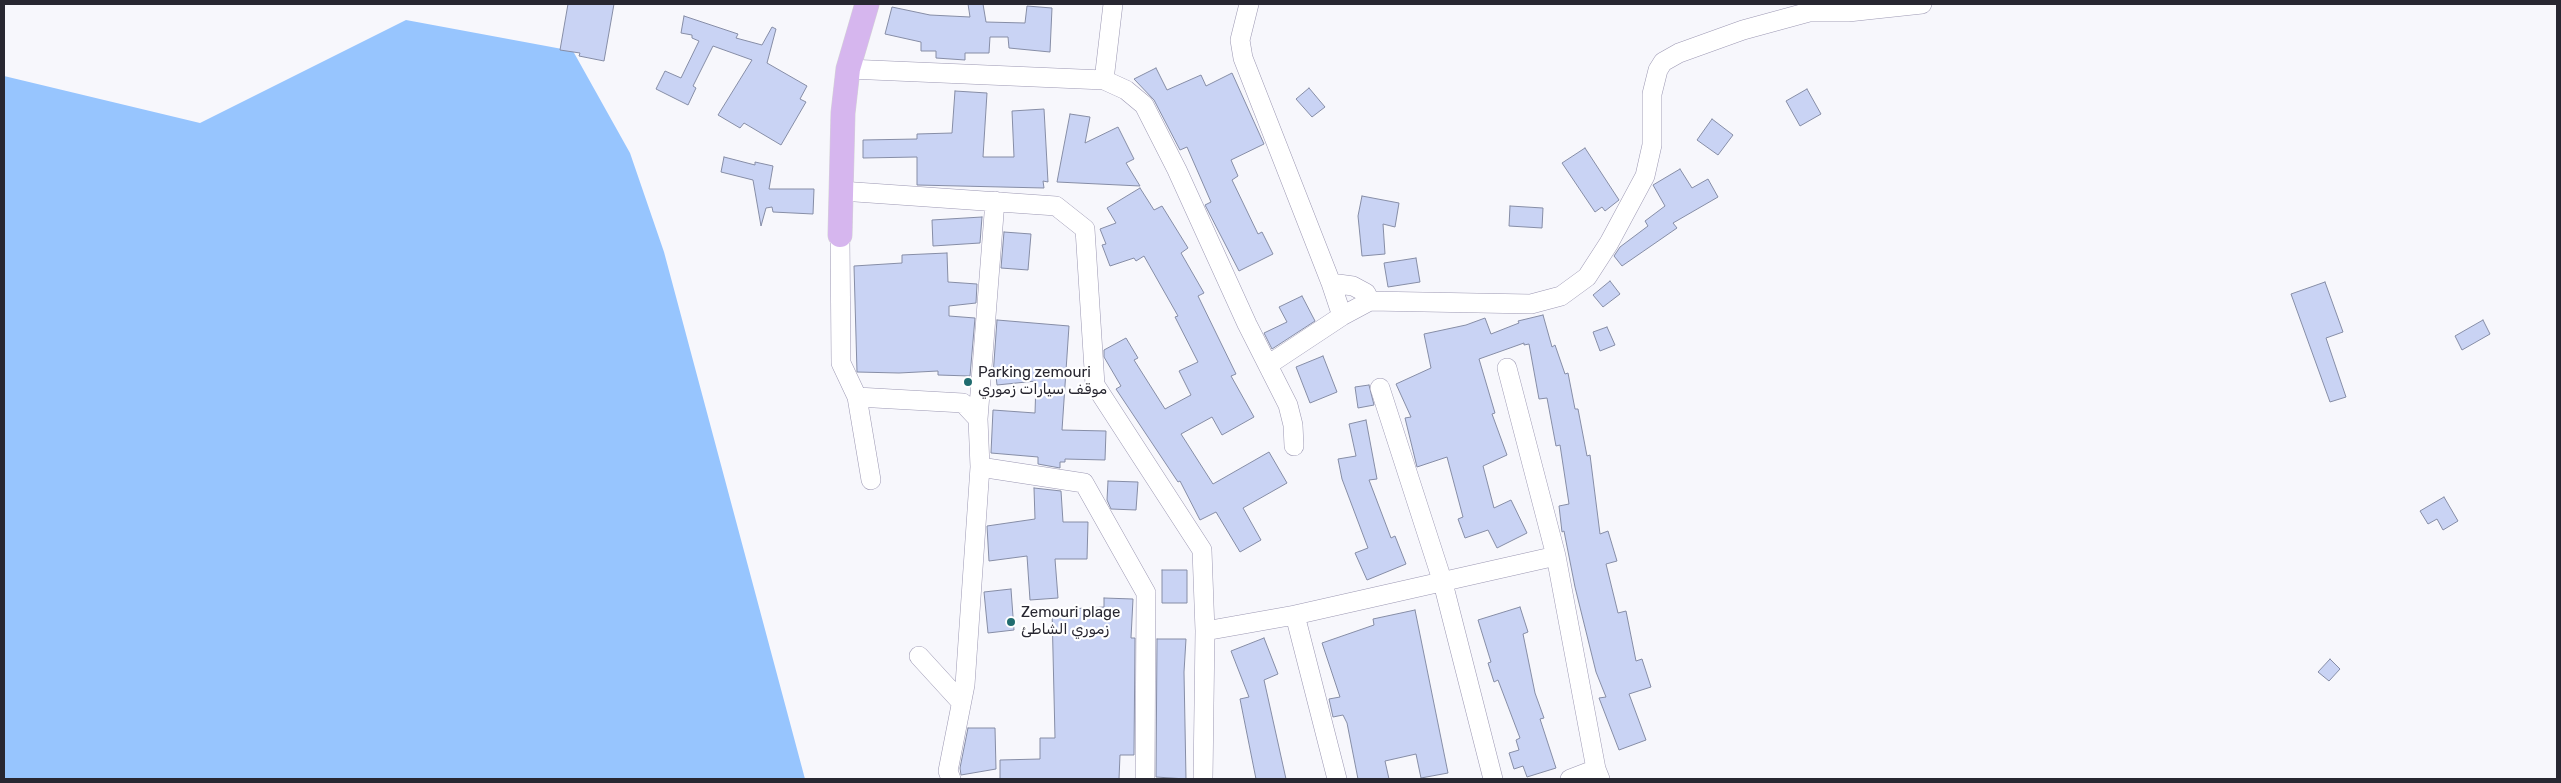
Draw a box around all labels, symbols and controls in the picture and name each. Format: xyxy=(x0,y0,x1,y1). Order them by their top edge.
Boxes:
place label: Parking zemouri موقف سيارات زموري xyxy=(978,364,1107,399)
marker: Parking zemouri موقف سيارات زموري xyxy=(962,376,974,388)
place label: Zemouri plage زموري الشاطئ xyxy=(1021,604,1120,639)
marker: Zemouri plage زموري الشاطئ xyxy=(1005,616,1017,628)

